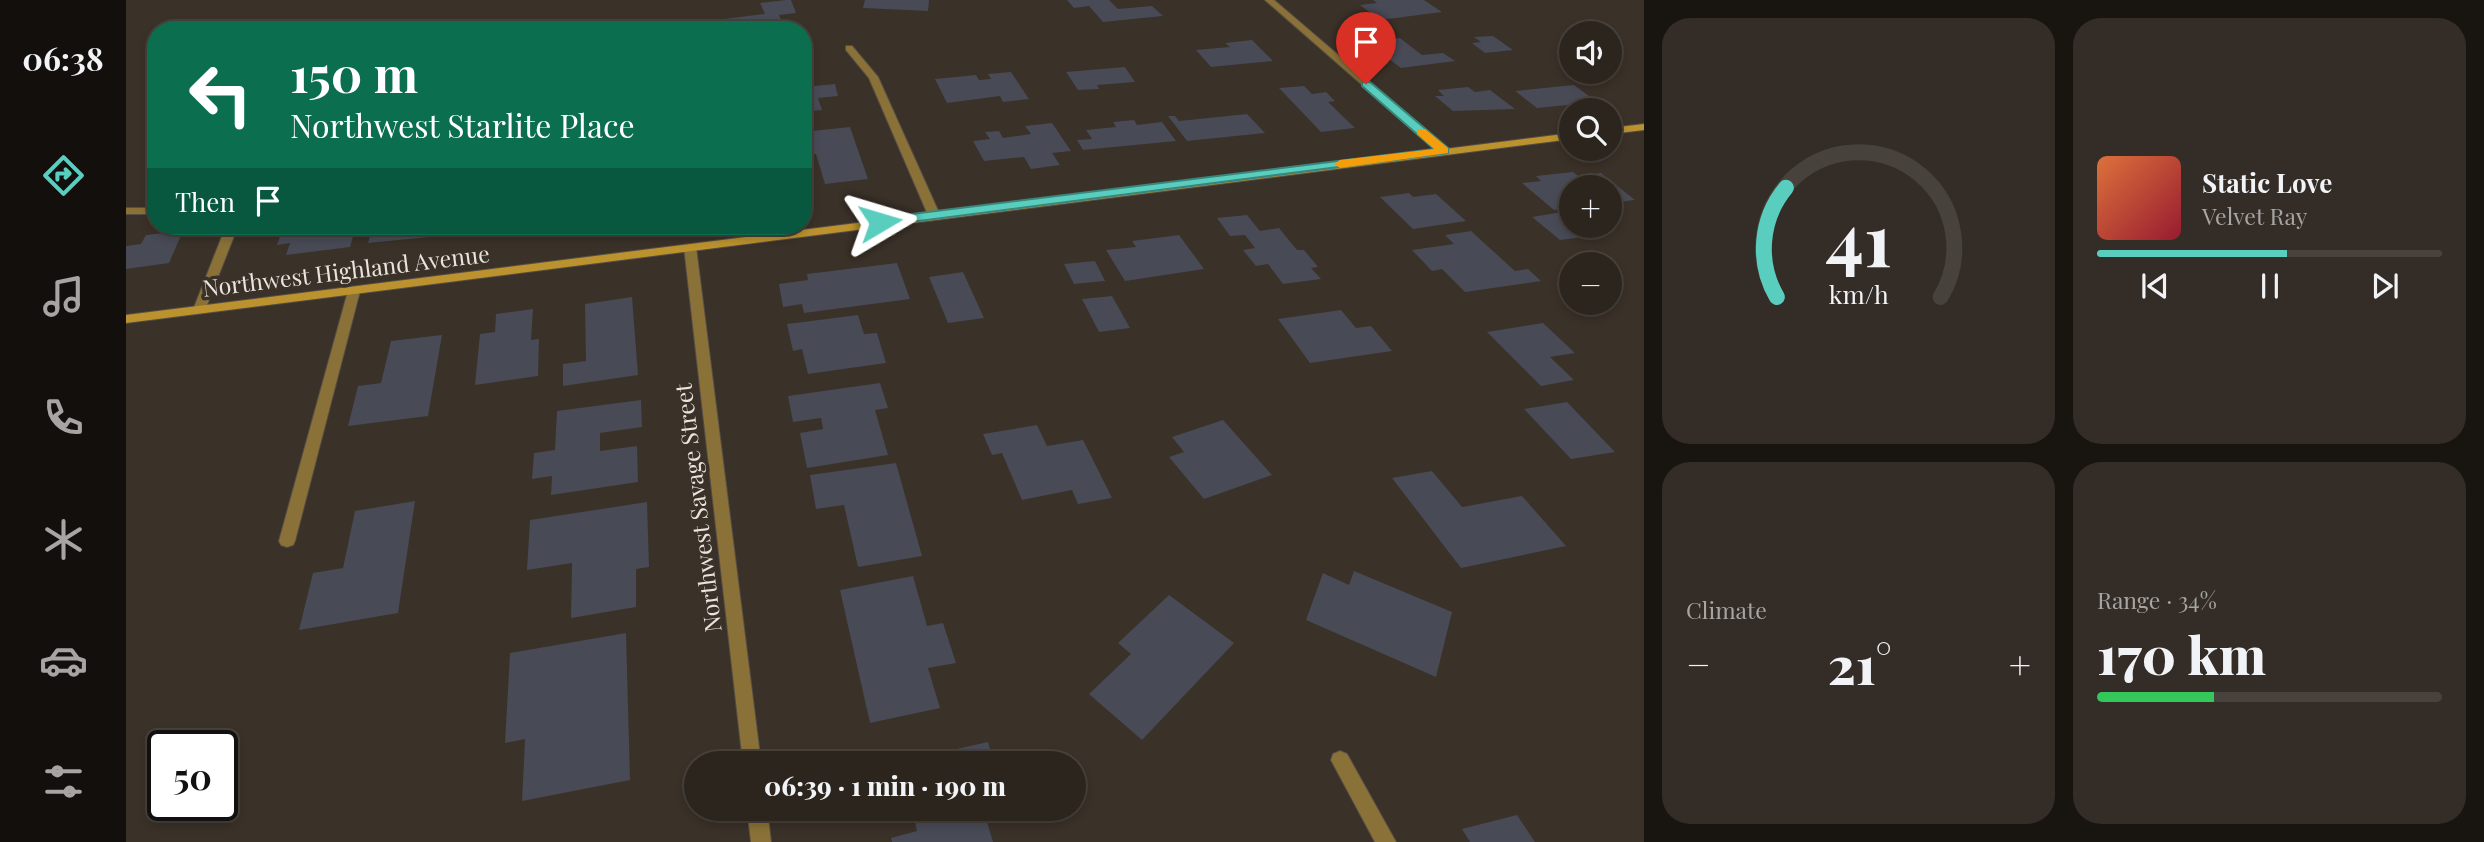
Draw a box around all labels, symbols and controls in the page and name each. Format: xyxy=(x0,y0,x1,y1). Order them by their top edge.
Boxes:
pin xyxy=(1336,12.0,1396,84)
map controls xyxy=(1559,21,1622,315)
button: sound xyxy=(1559,21,1622,84)
icon: arrive xyxy=(1347,23,1385,61)
text: 06:38 xyxy=(22,36,104,79)
text: 150 m xyxy=(290,40,418,105)
icon: left xyxy=(175,49,266,140)
button: search xyxy=(1559,98,1622,161)
text: Northwest Starlite Place xyxy=(290,103,635,146)
icon: directions xyxy=(39,151,88,200)
text: Static Love xyxy=(2202,165,2332,200)
button: + xyxy=(1559,175,1622,238)
icon: arrive xyxy=(249,182,287,220)
text: Then xyxy=(175,184,235,219)
position arrow xyxy=(843,185,917,259)
text: 41 xyxy=(1825,188,1892,285)
text: Velvet Ray xyxy=(2202,200,2307,231)
street label: Northwest Highland Avenue xyxy=(201,237,491,303)
button: − xyxy=(1559,252,1622,315)
icon: previous xyxy=(2136,267,2174,305)
icon: pause xyxy=(2251,267,2289,305)
icon: next xyxy=(2366,267,2404,305)
icon: music xyxy=(39,272,88,321)
text: km/h xyxy=(1829,277,1889,310)
street label: Northwest Savage Street xyxy=(666,381,728,634)
icon: phone xyxy=(39,393,88,442)
icon: climate xyxy=(39,515,88,564)
text: Range · 34% xyxy=(2097,584,2217,615)
text: Climate xyxy=(1686,594,1767,625)
text: 170 km xyxy=(2097,619,2266,688)
text: 21° xyxy=(1828,629,1892,698)
icon: car xyxy=(39,636,88,685)
text: − xyxy=(1686,638,1711,689)
text: + xyxy=(2009,638,2031,689)
speed limit sign: 50 xyxy=(147,730,238,821)
icon: filters xyxy=(39,757,88,806)
text: 06:39 · 1 min · 190 m xyxy=(764,768,1006,803)

